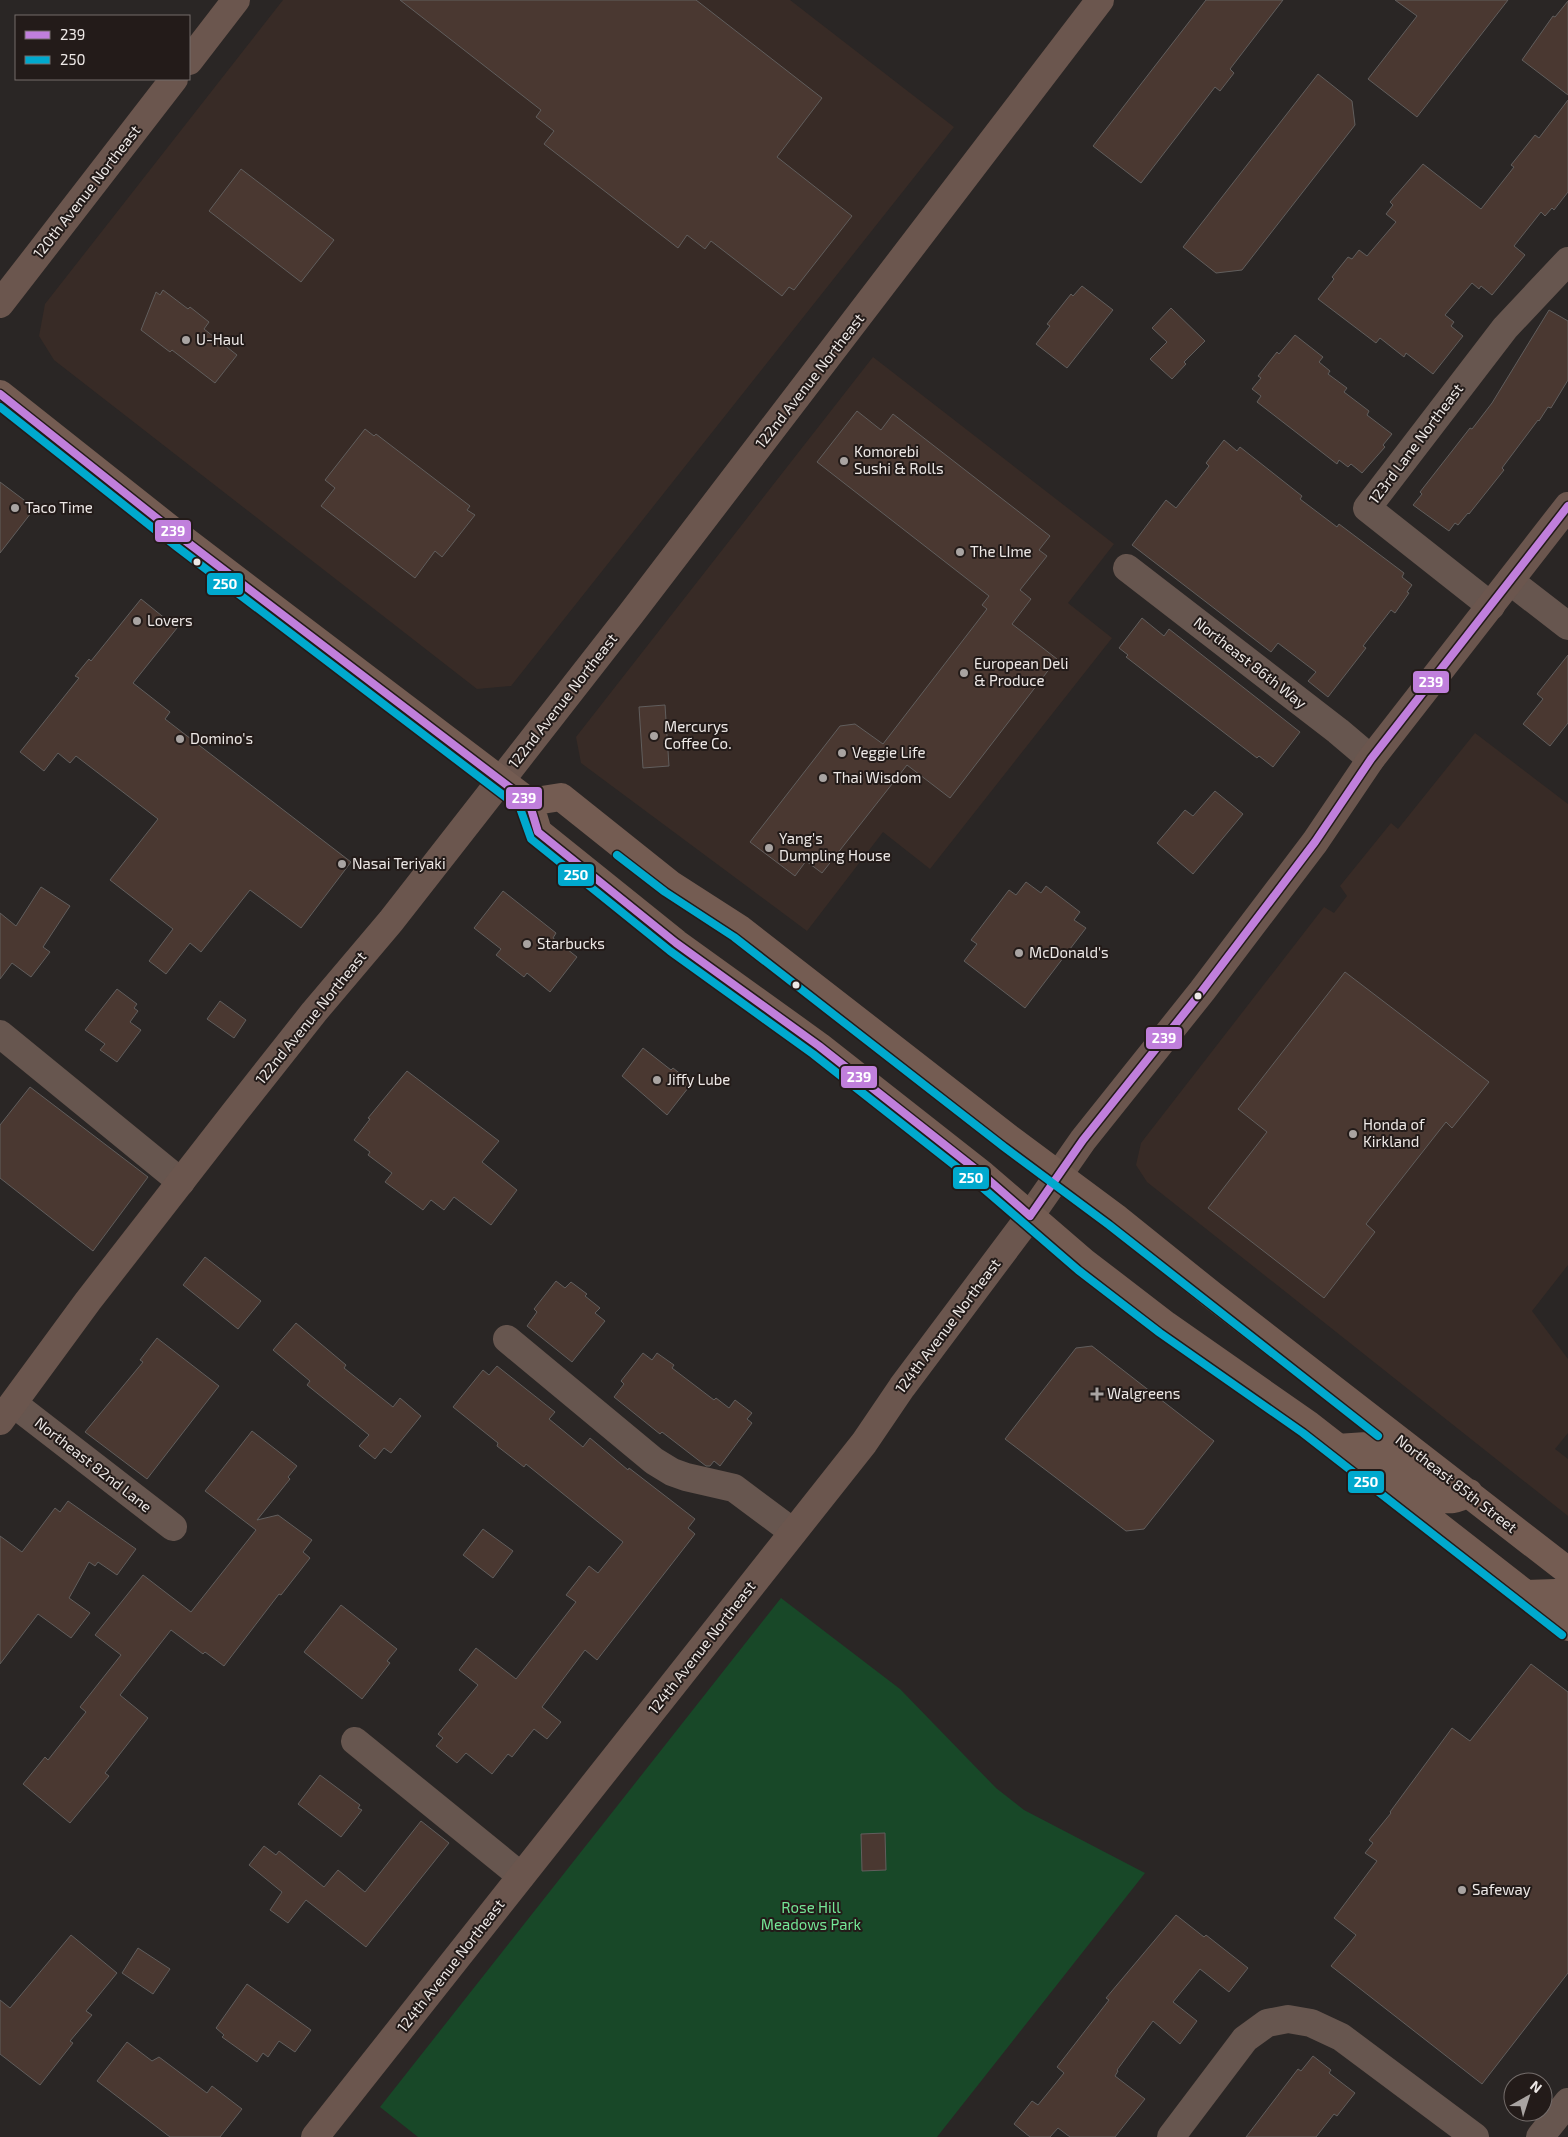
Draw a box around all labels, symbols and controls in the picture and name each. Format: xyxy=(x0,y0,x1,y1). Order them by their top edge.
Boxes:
legend xyxy=(15,15,190,80)
text: 239 xyxy=(60,25,85,43)
text: 250 xyxy=(60,50,86,68)
street label: 120th Avenue Northeast xyxy=(29,121,144,261)
street label: 122nd Avenue Northeast xyxy=(751,309,868,451)
place label: U-Haul xyxy=(196,330,245,348)
marker: U-Haul xyxy=(180,334,192,346)
street label: 123rd Lane Northeast xyxy=(1364,380,1466,507)
place label: Komorebi Sushi & Rolls xyxy=(854,442,944,477)
marker: Komorebi Sushi & Rolls xyxy=(838,455,850,467)
place label: Taco Time xyxy=(25,498,93,516)
marker: Taco Time xyxy=(9,502,21,514)
line badge: 239 xyxy=(154,519,192,543)
text: 239 xyxy=(161,522,185,539)
place label: The LIme xyxy=(970,542,1032,560)
marker: The LIme xyxy=(954,546,966,558)
unlabelled marker xyxy=(192,557,202,567)
line badge: 250 xyxy=(206,572,244,596)
text: 250 xyxy=(213,575,238,592)
place label: Lovers xyxy=(147,611,193,629)
street label: Northeast 86th Way xyxy=(1191,613,1311,712)
marker: Lovers xyxy=(131,615,143,627)
street label: 122nd Avenue Northeast xyxy=(504,629,621,771)
place label: European Deli & Produce xyxy=(974,654,1069,689)
marker: European Deli & Produce xyxy=(958,667,970,679)
line badge: 239 xyxy=(1412,670,1450,694)
text: 239 xyxy=(1419,673,1443,690)
place label: Mercurys Coffee Co. xyxy=(664,717,732,752)
place label: Domino's xyxy=(190,729,253,747)
marker: Mercurys Coffee Co. xyxy=(648,730,660,742)
marker: Domino's xyxy=(174,733,186,745)
place label: Veggie Life xyxy=(852,743,926,761)
marker: Veggie Life xyxy=(836,747,848,759)
place label: Thai Wisdom xyxy=(833,768,921,786)
marker: Thai Wisdom xyxy=(817,772,829,784)
line badge: 239 xyxy=(505,786,543,810)
text: 239 xyxy=(512,789,536,806)
place label: Yang's Dumpling House xyxy=(779,829,891,864)
marker: Yang's Dumpling House xyxy=(763,842,775,854)
place label: Nasai Teriyaki xyxy=(352,854,446,872)
marker: Nasai Teriyaki xyxy=(336,858,348,870)
line badge: 250 xyxy=(557,863,595,887)
text: 250 xyxy=(564,866,589,883)
place label: Starbucks xyxy=(537,934,605,952)
marker: Starbucks xyxy=(521,938,533,950)
place label: McDonald's xyxy=(1029,943,1109,961)
street label: 122nd Avenue Northeast xyxy=(251,947,370,1088)
marker: McDonald's xyxy=(1013,947,1025,959)
unlabelled marker xyxy=(791,980,801,990)
unlabelled marker xyxy=(1193,991,1203,1001)
line badge: 239 xyxy=(1145,1026,1183,1050)
text: 239 xyxy=(1152,1029,1176,1046)
line badge: 239 xyxy=(840,1065,878,1089)
text: 239 xyxy=(847,1068,871,1085)
place label: Jiffy Lube xyxy=(667,1070,730,1088)
marker: Jiffy Lube xyxy=(651,1074,663,1086)
place label: Honda of Kirkland xyxy=(1363,1115,1425,1150)
marker: Honda of Kirkland xyxy=(1347,1128,1359,1140)
line badge: 250 xyxy=(952,1166,990,1190)
text: 250 xyxy=(959,1169,984,1186)
street label: 124th Avenue Northeast xyxy=(891,1254,1004,1396)
place label: Walgreens xyxy=(1107,1384,1180,1402)
marker: Walgreens xyxy=(1091,1388,1103,1400)
street label: Northeast 82nd Lane xyxy=(32,1413,156,1515)
street label: Northeast 85th Street xyxy=(1392,1430,1521,1536)
line badge: 250 xyxy=(1347,1470,1385,1494)
text: 250 xyxy=(1354,1473,1379,1490)
street label: 124th Avenue Northeast xyxy=(644,1577,759,1717)
place label: Safeway xyxy=(1472,1880,1531,1898)
marker: Safeway xyxy=(1456,1884,1468,1896)
street label: 124th Avenue Northeast xyxy=(393,1895,508,2035)
park label: Rose Hill Meadows Park xyxy=(761,1898,862,1933)
north arrow xyxy=(1503,2072,1553,2122)
text: N xyxy=(1527,2077,1546,2096)

